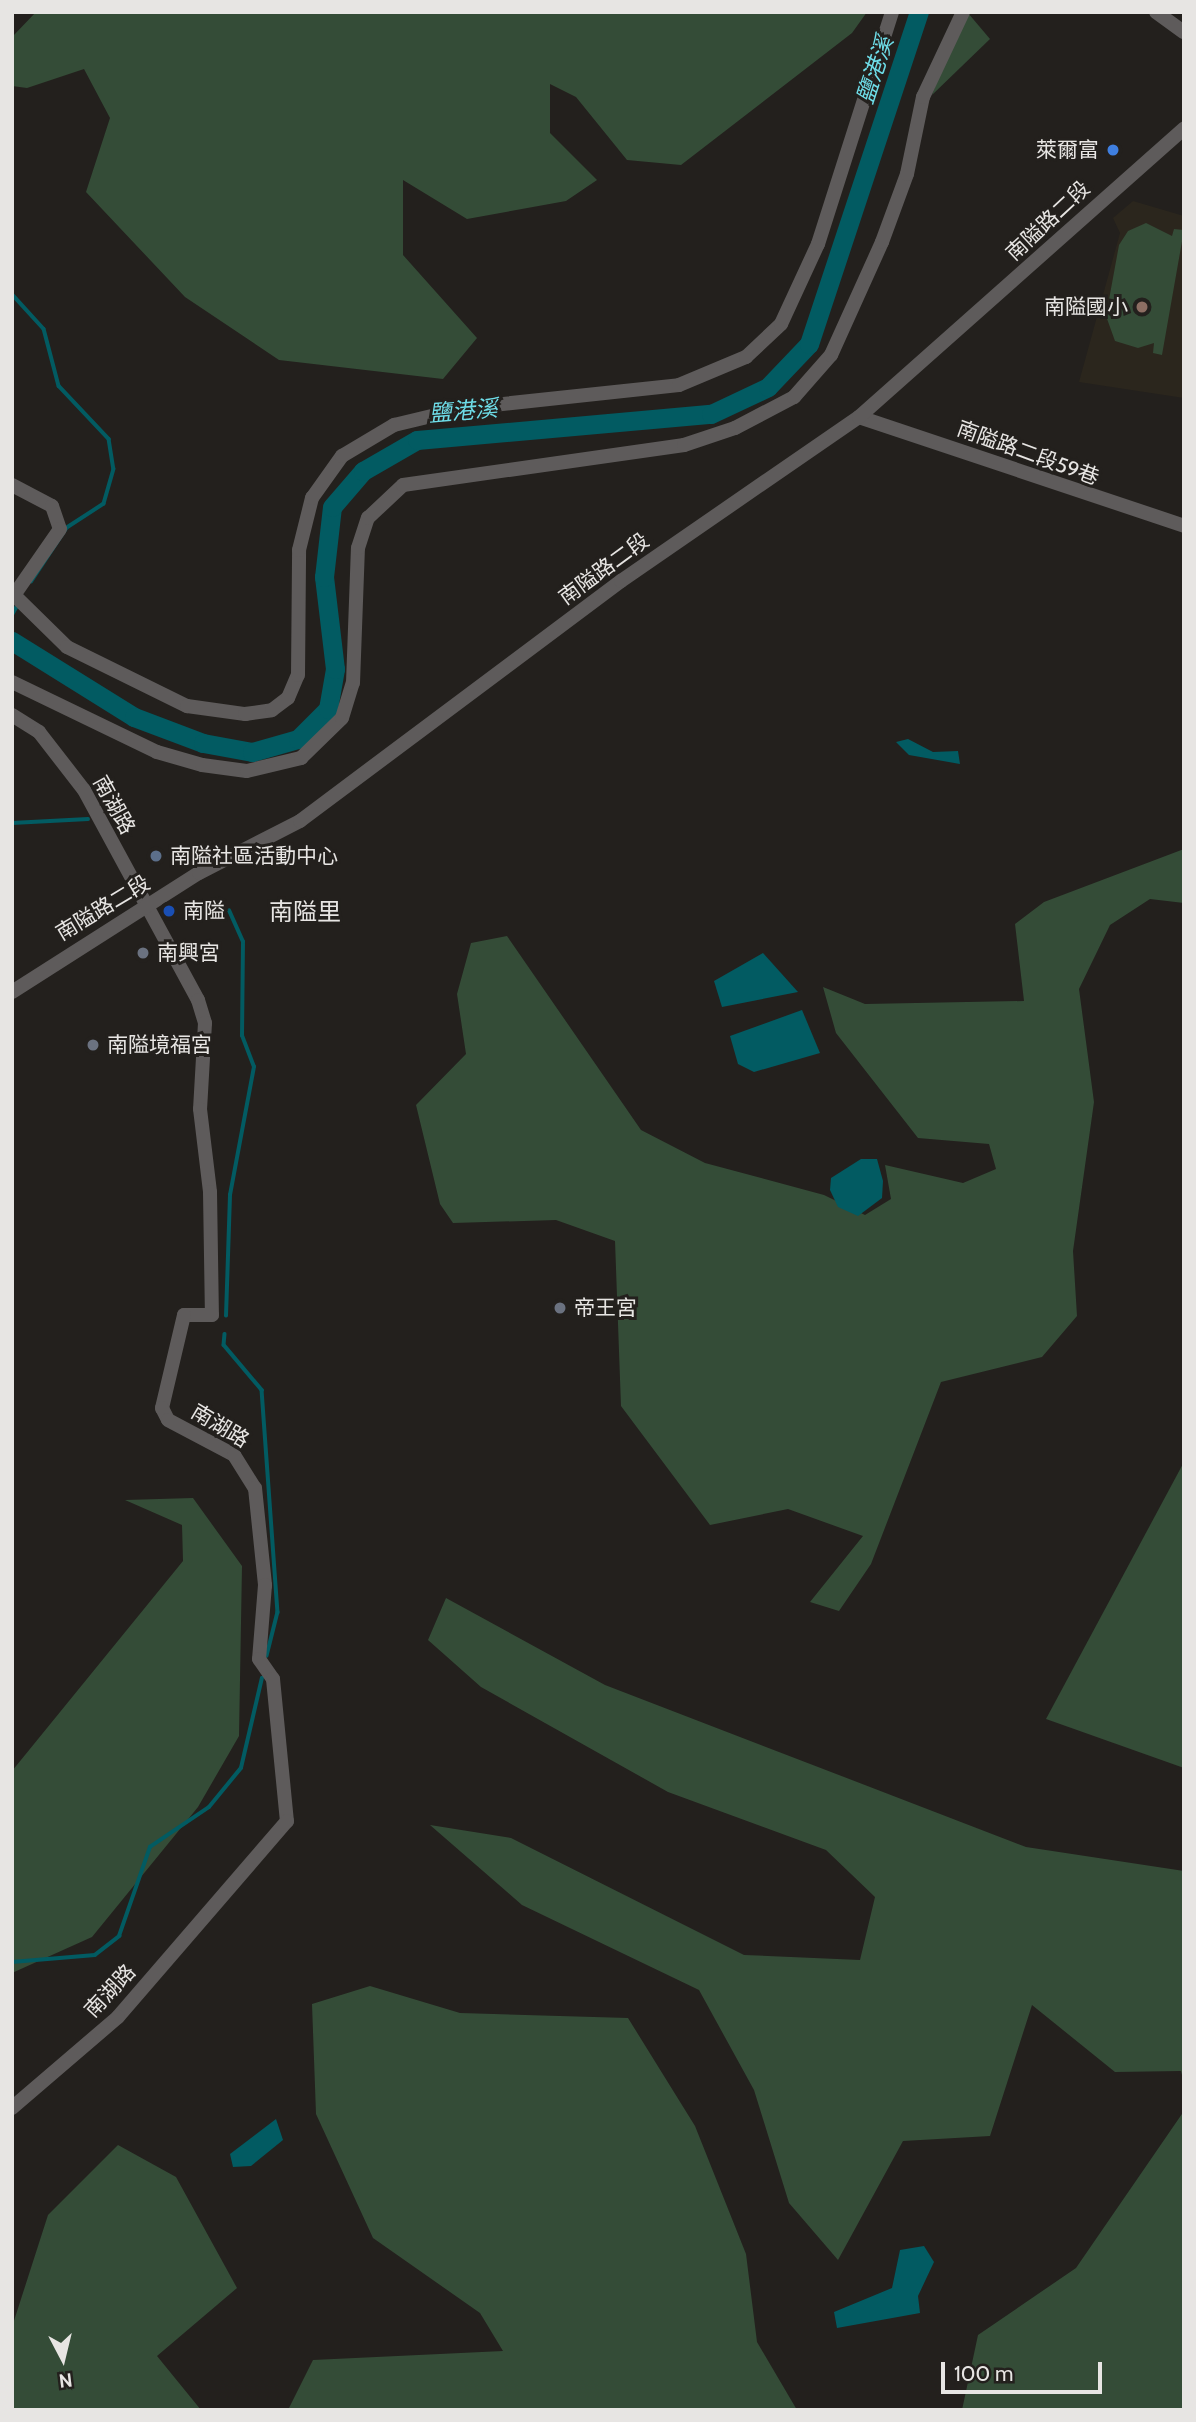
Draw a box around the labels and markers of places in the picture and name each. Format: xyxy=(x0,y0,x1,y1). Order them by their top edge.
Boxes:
place label: 萊爾富 xyxy=(1036,137,1099,163)
marker: 萊爾富 xyxy=(1105,142,1121,158)
place label: 南隘國小 xyxy=(1044,294,1128,320)
marker: 南隘國小 xyxy=(1134,299,1150,315)
place label: 南隘社區活動中心 xyxy=(170,843,338,869)
marker: 南隘社區活動中心 xyxy=(148,848,164,864)
place label: 南隘 xyxy=(183,898,225,924)
marker: 南隘 xyxy=(161,903,177,919)
place label: 南興宮 xyxy=(157,940,220,966)
marker: 南興宮 xyxy=(135,945,151,961)
place label: 南隘境福宮 xyxy=(107,1032,212,1058)
marker: 南隘境福宮 xyxy=(85,1037,101,1053)
place label: 帝王宮 xyxy=(574,1295,637,1321)
marker: 帝王宮 xyxy=(552,1300,568,1316)

